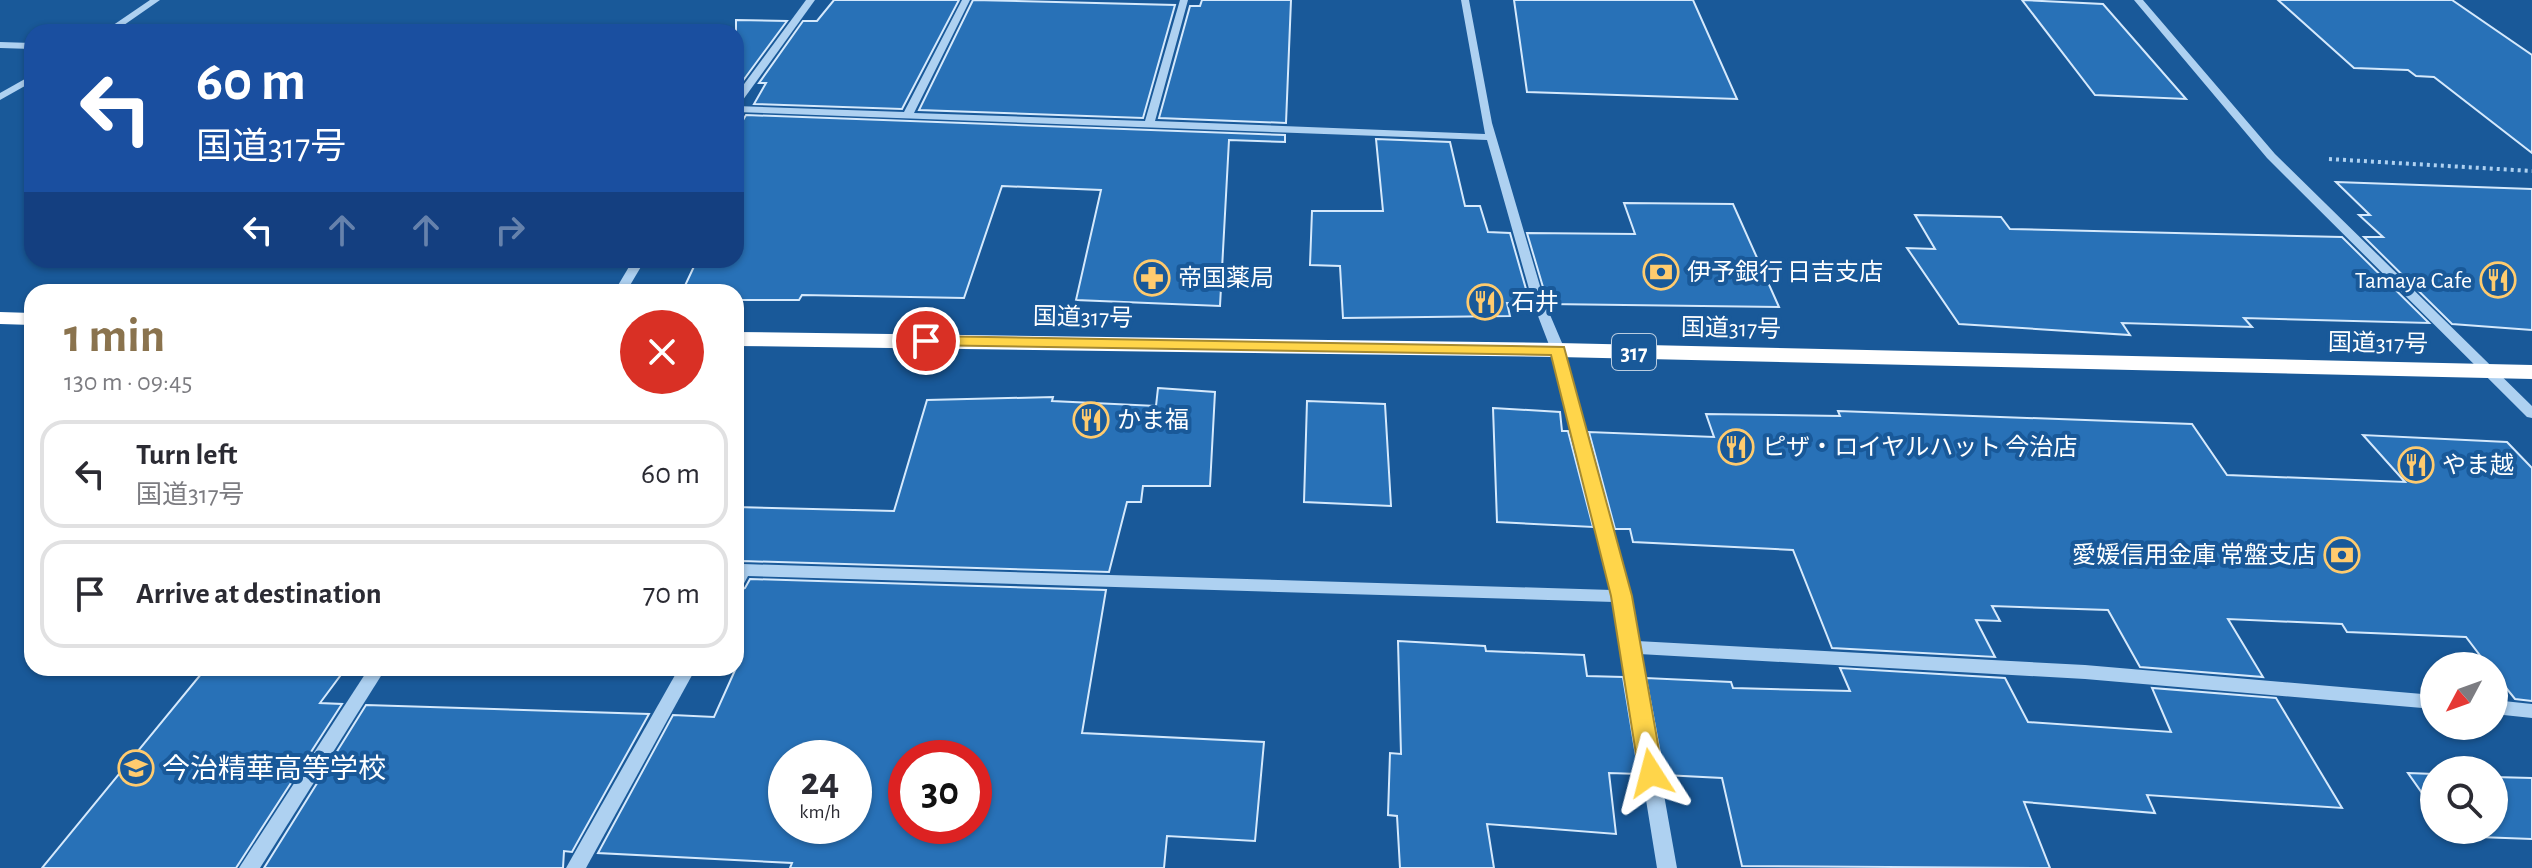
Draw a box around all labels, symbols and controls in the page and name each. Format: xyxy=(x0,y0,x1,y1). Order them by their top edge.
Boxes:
text: 60 m xyxy=(196,54,306,110)
icon: left xyxy=(64,56,168,160)
text: 国道317号 xyxy=(196,129,346,165)
icon: left xyxy=(236,208,280,252)
icon: ahead xyxy=(320,208,364,252)
icon: ahead xyxy=(404,208,448,252)
icon: right xyxy=(488,208,532,252)
bank icon: 伊予銀行 日吉支店 xyxy=(1642,253,1680,291)
pharmacy icon: 帝国薬局 xyxy=(1133,259,1171,297)
place label: 伊予銀行 日吉支店 xyxy=(1687,259,1883,285)
restaurant icon: Tamaya Cafe xyxy=(2479,261,2517,299)
place label: 帝国薬局 xyxy=(1178,265,1274,291)
place label: Tamaya Cafe xyxy=(2355,269,2472,293)
restaurant icon: 石井 xyxy=(1466,283,1504,321)
place label: 石井 xyxy=(1511,290,1559,315)
street label: 国道317号 xyxy=(1033,303,1133,331)
pin xyxy=(892,307,960,375)
button: close xyxy=(620,310,704,394)
text: 1 min xyxy=(64,313,165,361)
street label: 国道317号 xyxy=(1681,314,1781,342)
icon: arrive xyxy=(904,319,948,363)
street label: 国道317号 xyxy=(2328,329,2428,357)
road number: 317 xyxy=(1612,334,1656,370)
text: 130 m · 09:45 xyxy=(64,369,192,395)
restaurant icon: かま福 xyxy=(1072,401,1110,439)
place label: かま福 xyxy=(1117,407,1189,433)
restaurant icon: ピザ・ロイヤルハット 今治店 xyxy=(1717,428,1755,466)
place label: ピザ・ロイヤルハット 今治店 xyxy=(1762,434,2077,460)
text: Turn left xyxy=(136,440,237,470)
restaurant icon: やま越 xyxy=(2397,446,2435,484)
icon: left xyxy=(68,452,112,496)
place label: やま越 xyxy=(2442,452,2514,478)
text: 60 m xyxy=(641,459,700,489)
text: 国道317号 xyxy=(136,482,245,508)
bank icon: 愛媛信用金庫 常盤支店 xyxy=(2323,536,2361,574)
place label: 愛媛信用金庫 常盤支店 xyxy=(2072,542,2316,568)
icon: arrive xyxy=(68,572,112,616)
text: Arrive at destination xyxy=(136,579,382,609)
text: 70 m xyxy=(643,579,700,609)
north arrow xyxy=(2420,652,2508,740)
map controls xyxy=(2420,652,2508,844)
position arrow xyxy=(1609,731,1693,815)
speed limit sign: 30 xyxy=(888,740,992,844)
school or university icon: 今治精華高等学校 xyxy=(117,749,155,787)
place label: 今治精華高等学校 xyxy=(162,754,386,784)
button: search xyxy=(2420,756,2508,844)
text: 24 xyxy=(801,762,839,802)
text: km/h xyxy=(799,802,841,822)

